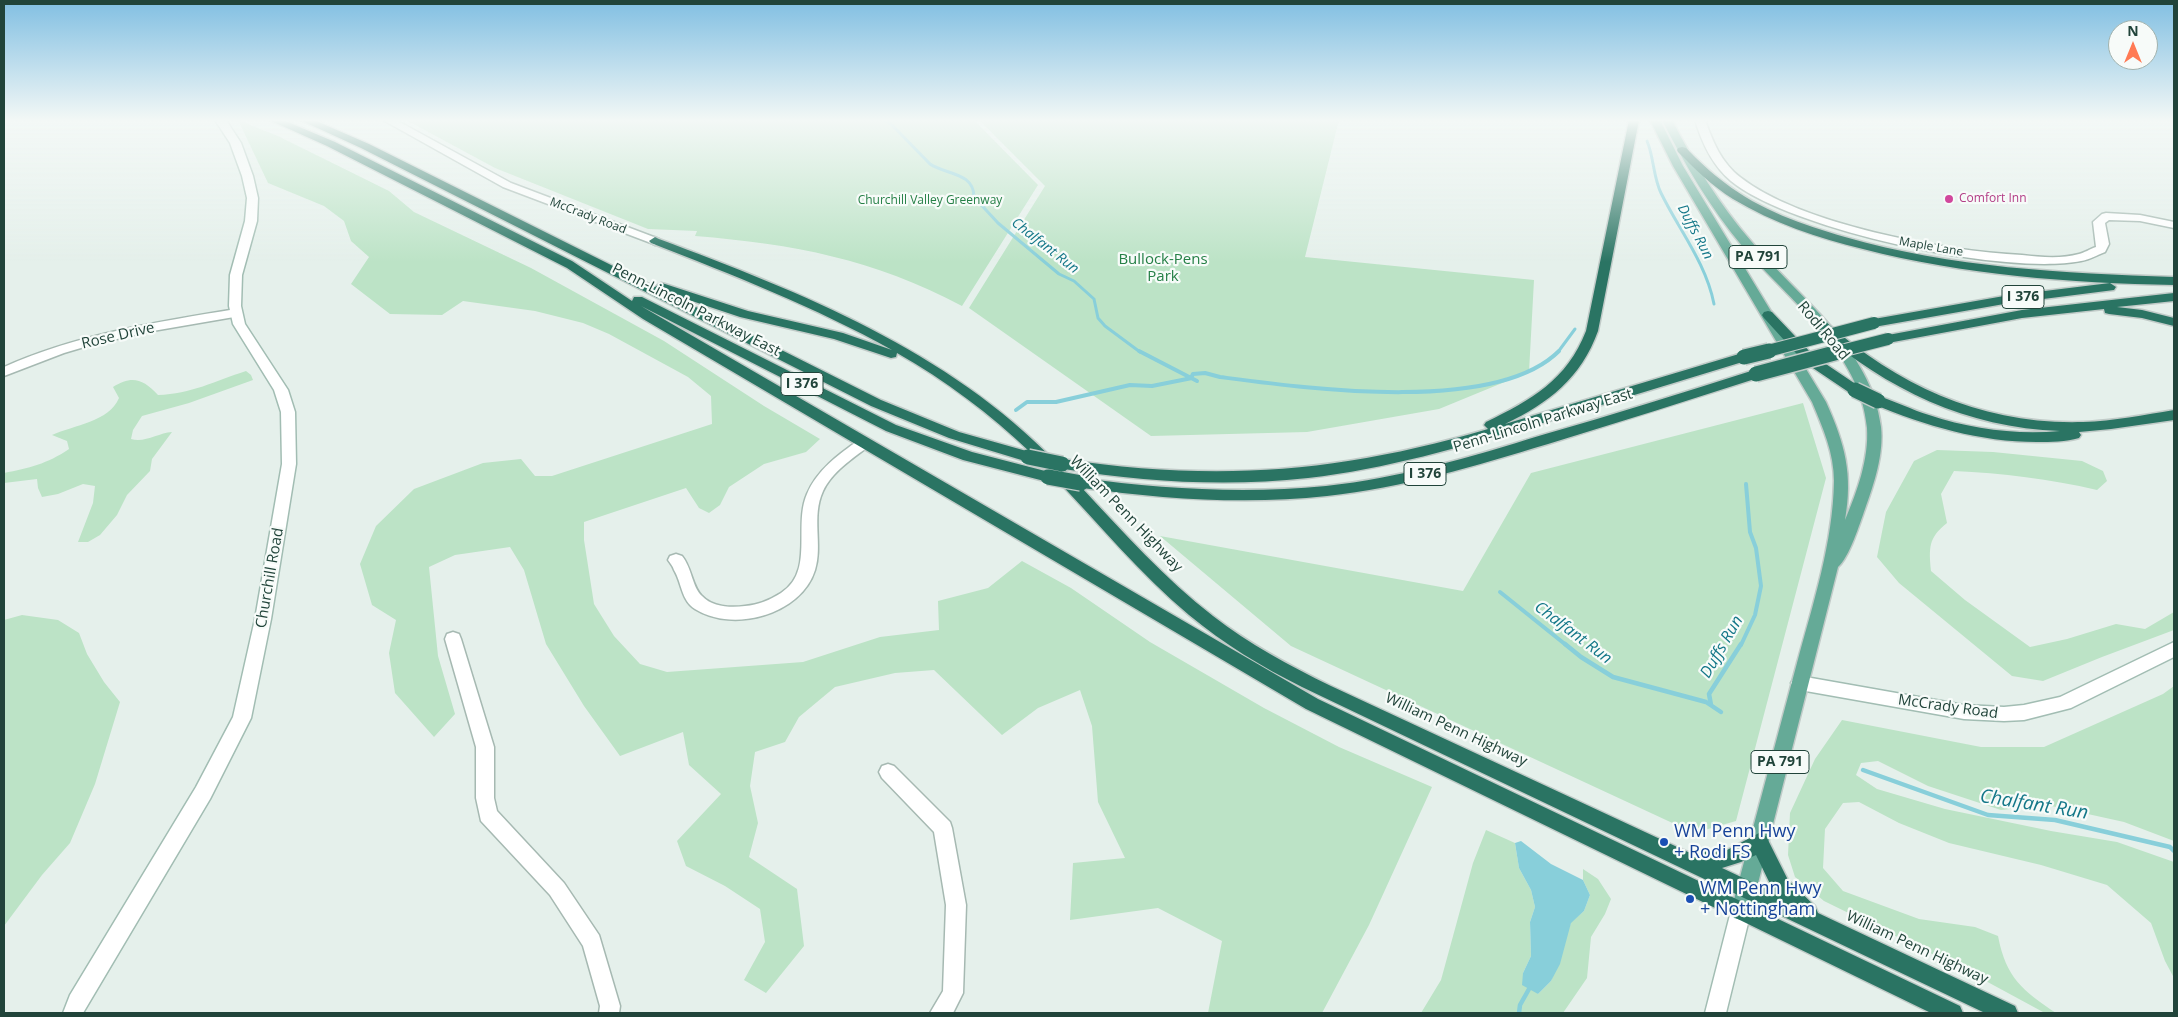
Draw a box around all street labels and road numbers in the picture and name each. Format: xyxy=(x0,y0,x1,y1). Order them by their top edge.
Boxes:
street label: McCrady Road xyxy=(548,195,628,237)
street label: Maple Lane xyxy=(1898,234,1964,260)
road number: PA 791 xyxy=(1729,246,1787,268)
street label: Penn-Lincoln Parkway East xyxy=(609,260,783,360)
road number: I 376 xyxy=(2002,286,2044,308)
street label: Rodi Road xyxy=(1793,298,1853,364)
street label: Rose Drive xyxy=(80,319,156,353)
road number: I 376 xyxy=(781,372,823,396)
street label: Penn-Lincoln Parkway East xyxy=(1451,385,1635,457)
street label: William Penn Highway xyxy=(1066,452,1186,576)
road number: I 376 xyxy=(1404,462,1446,486)
street label: Churchill Road xyxy=(252,527,288,629)
street label: William Penn Highway xyxy=(1382,689,1530,771)
street label: McCrady Road xyxy=(1897,691,1999,723)
road number: PA 791 xyxy=(1751,750,1809,774)
street label: William Penn Highway xyxy=(1843,907,1991,989)

